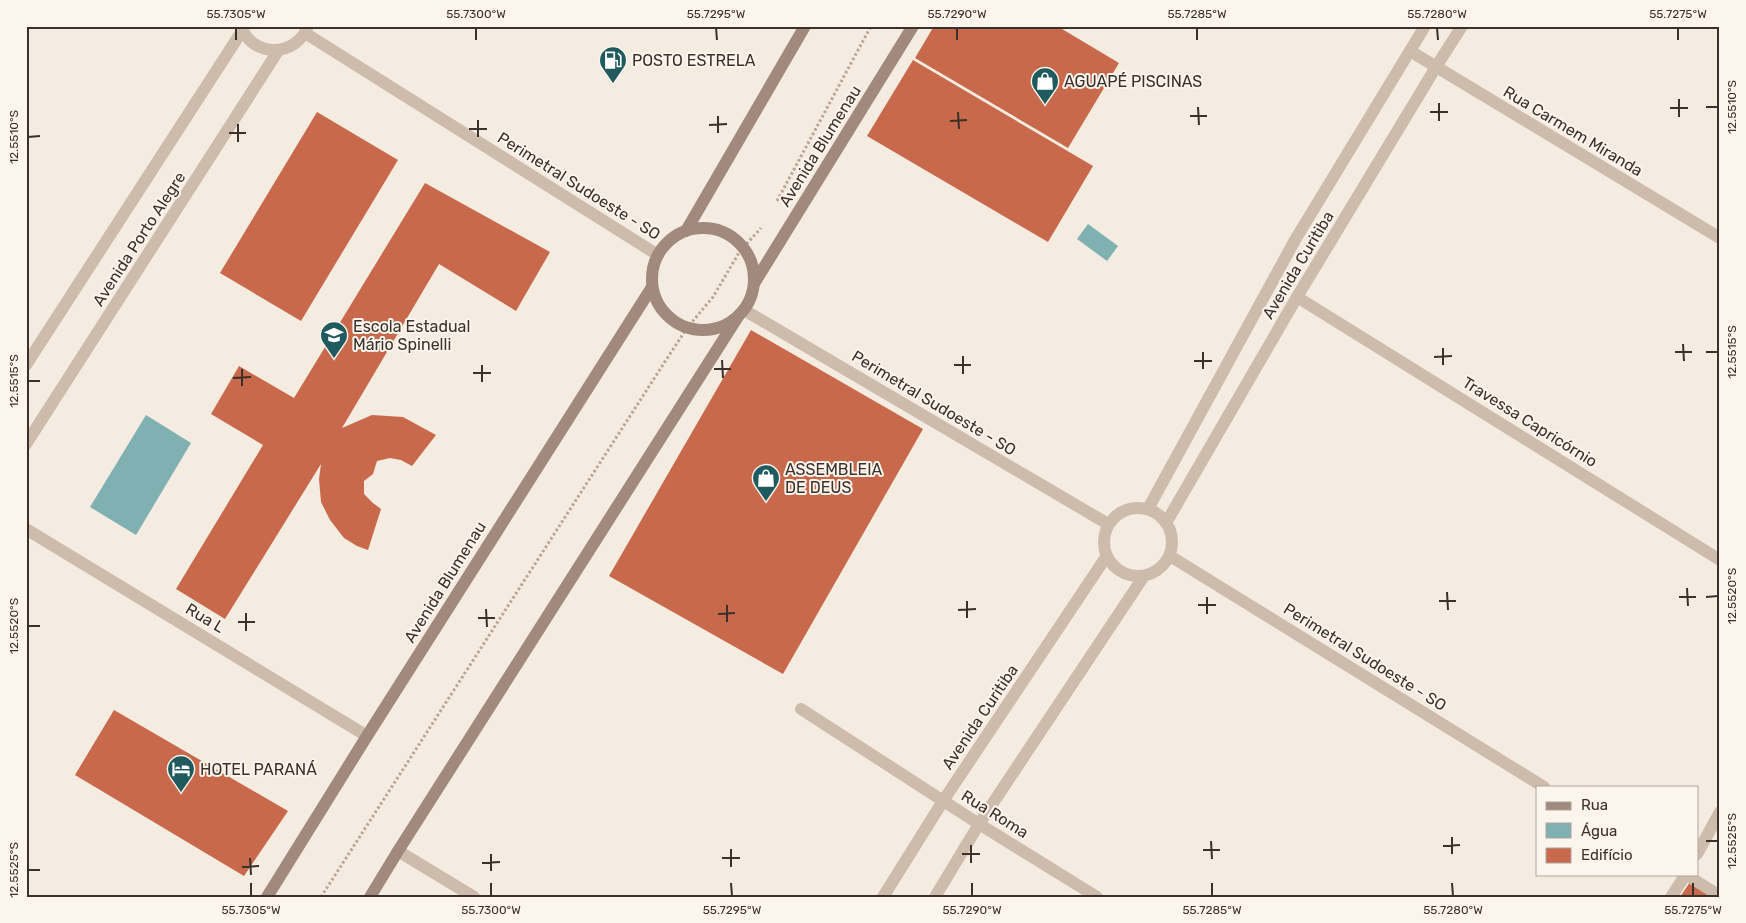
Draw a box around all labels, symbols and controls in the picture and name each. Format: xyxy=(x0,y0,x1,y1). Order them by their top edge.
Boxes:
text: 55.7305°W xyxy=(206,7,266,21)
text: 55.7300°W xyxy=(446,7,506,21)
text: 55.7295°W xyxy=(687,7,746,21)
text: 55.7290°W xyxy=(927,7,987,21)
text: 55.7285°W xyxy=(1167,7,1227,21)
text: 55.7280°W xyxy=(1407,7,1467,21)
text: 55.7275°W xyxy=(1649,7,1707,21)
fuel station icon: POSTO ESTRELA xyxy=(598,45,628,84)
place label: POSTO ESTRELA xyxy=(632,51,756,70)
shop icon: AGUAPÉ PISCINAS xyxy=(1030,66,1060,105)
place label: AGUAPÉ PISCINAS xyxy=(1064,72,1202,91)
text: 12.5510°S xyxy=(1725,80,1739,134)
street label: Avenida Blumenau xyxy=(775,82,865,210)
street label: Rua Carmem Miranda xyxy=(1500,82,1646,180)
text: 12.5510°S xyxy=(7,110,21,164)
street label: Perimetral Sudoeste - SO xyxy=(494,128,664,244)
street label: Avenida Porto Alegre xyxy=(89,168,189,310)
street label: Avenida Curitiba xyxy=(1258,208,1338,322)
place label: Escola Estadual Mário Spinelli xyxy=(353,317,470,354)
school or university icon: Escola Estadual Mário Spinelli xyxy=(319,320,349,359)
text: 12.5515°S xyxy=(1725,325,1739,379)
street label: Perimetral Sudoeste - SO xyxy=(849,346,1019,460)
text: 12.5515°S xyxy=(7,354,21,408)
street label: Travessa Capricórnio xyxy=(1459,373,1601,471)
place label: ASSEMBLEIA DE DEUS xyxy=(785,460,883,497)
shop icon: ASSEMBLEIA DE DEUS xyxy=(751,463,781,502)
street label: Avenida Blumenau xyxy=(400,518,490,646)
text: 12.5520°S xyxy=(1725,568,1739,624)
text: 12.5520°S xyxy=(7,598,21,654)
street label: Rua L xyxy=(182,599,228,637)
street label: Perimetral Sudoeste - SO xyxy=(1280,599,1450,715)
street label: Avenida Curitiba xyxy=(938,661,1022,773)
hotel icon: HOTEL PARANÁ xyxy=(166,754,196,793)
place label: HOTEL PARANÁ xyxy=(200,760,317,779)
street label: Rua Roma xyxy=(958,786,1032,842)
legend xyxy=(1536,786,1698,876)
text: Rua xyxy=(1581,796,1608,814)
text: 12.5525°S xyxy=(1725,813,1739,869)
text: Água xyxy=(1581,822,1617,840)
text: 12.5525°S xyxy=(7,842,21,898)
text: Edifício xyxy=(1581,846,1633,864)
text: 55.7305°W xyxy=(221,903,281,917)
text: 55.7300°W xyxy=(461,903,521,917)
text: 55.7295°W xyxy=(703,903,762,917)
text: 55.7290°W xyxy=(942,903,1002,917)
text: 55.7285°W xyxy=(1182,903,1242,917)
text: 55.7280°W xyxy=(1423,903,1483,917)
text: 55.7275°W xyxy=(1664,903,1722,917)

